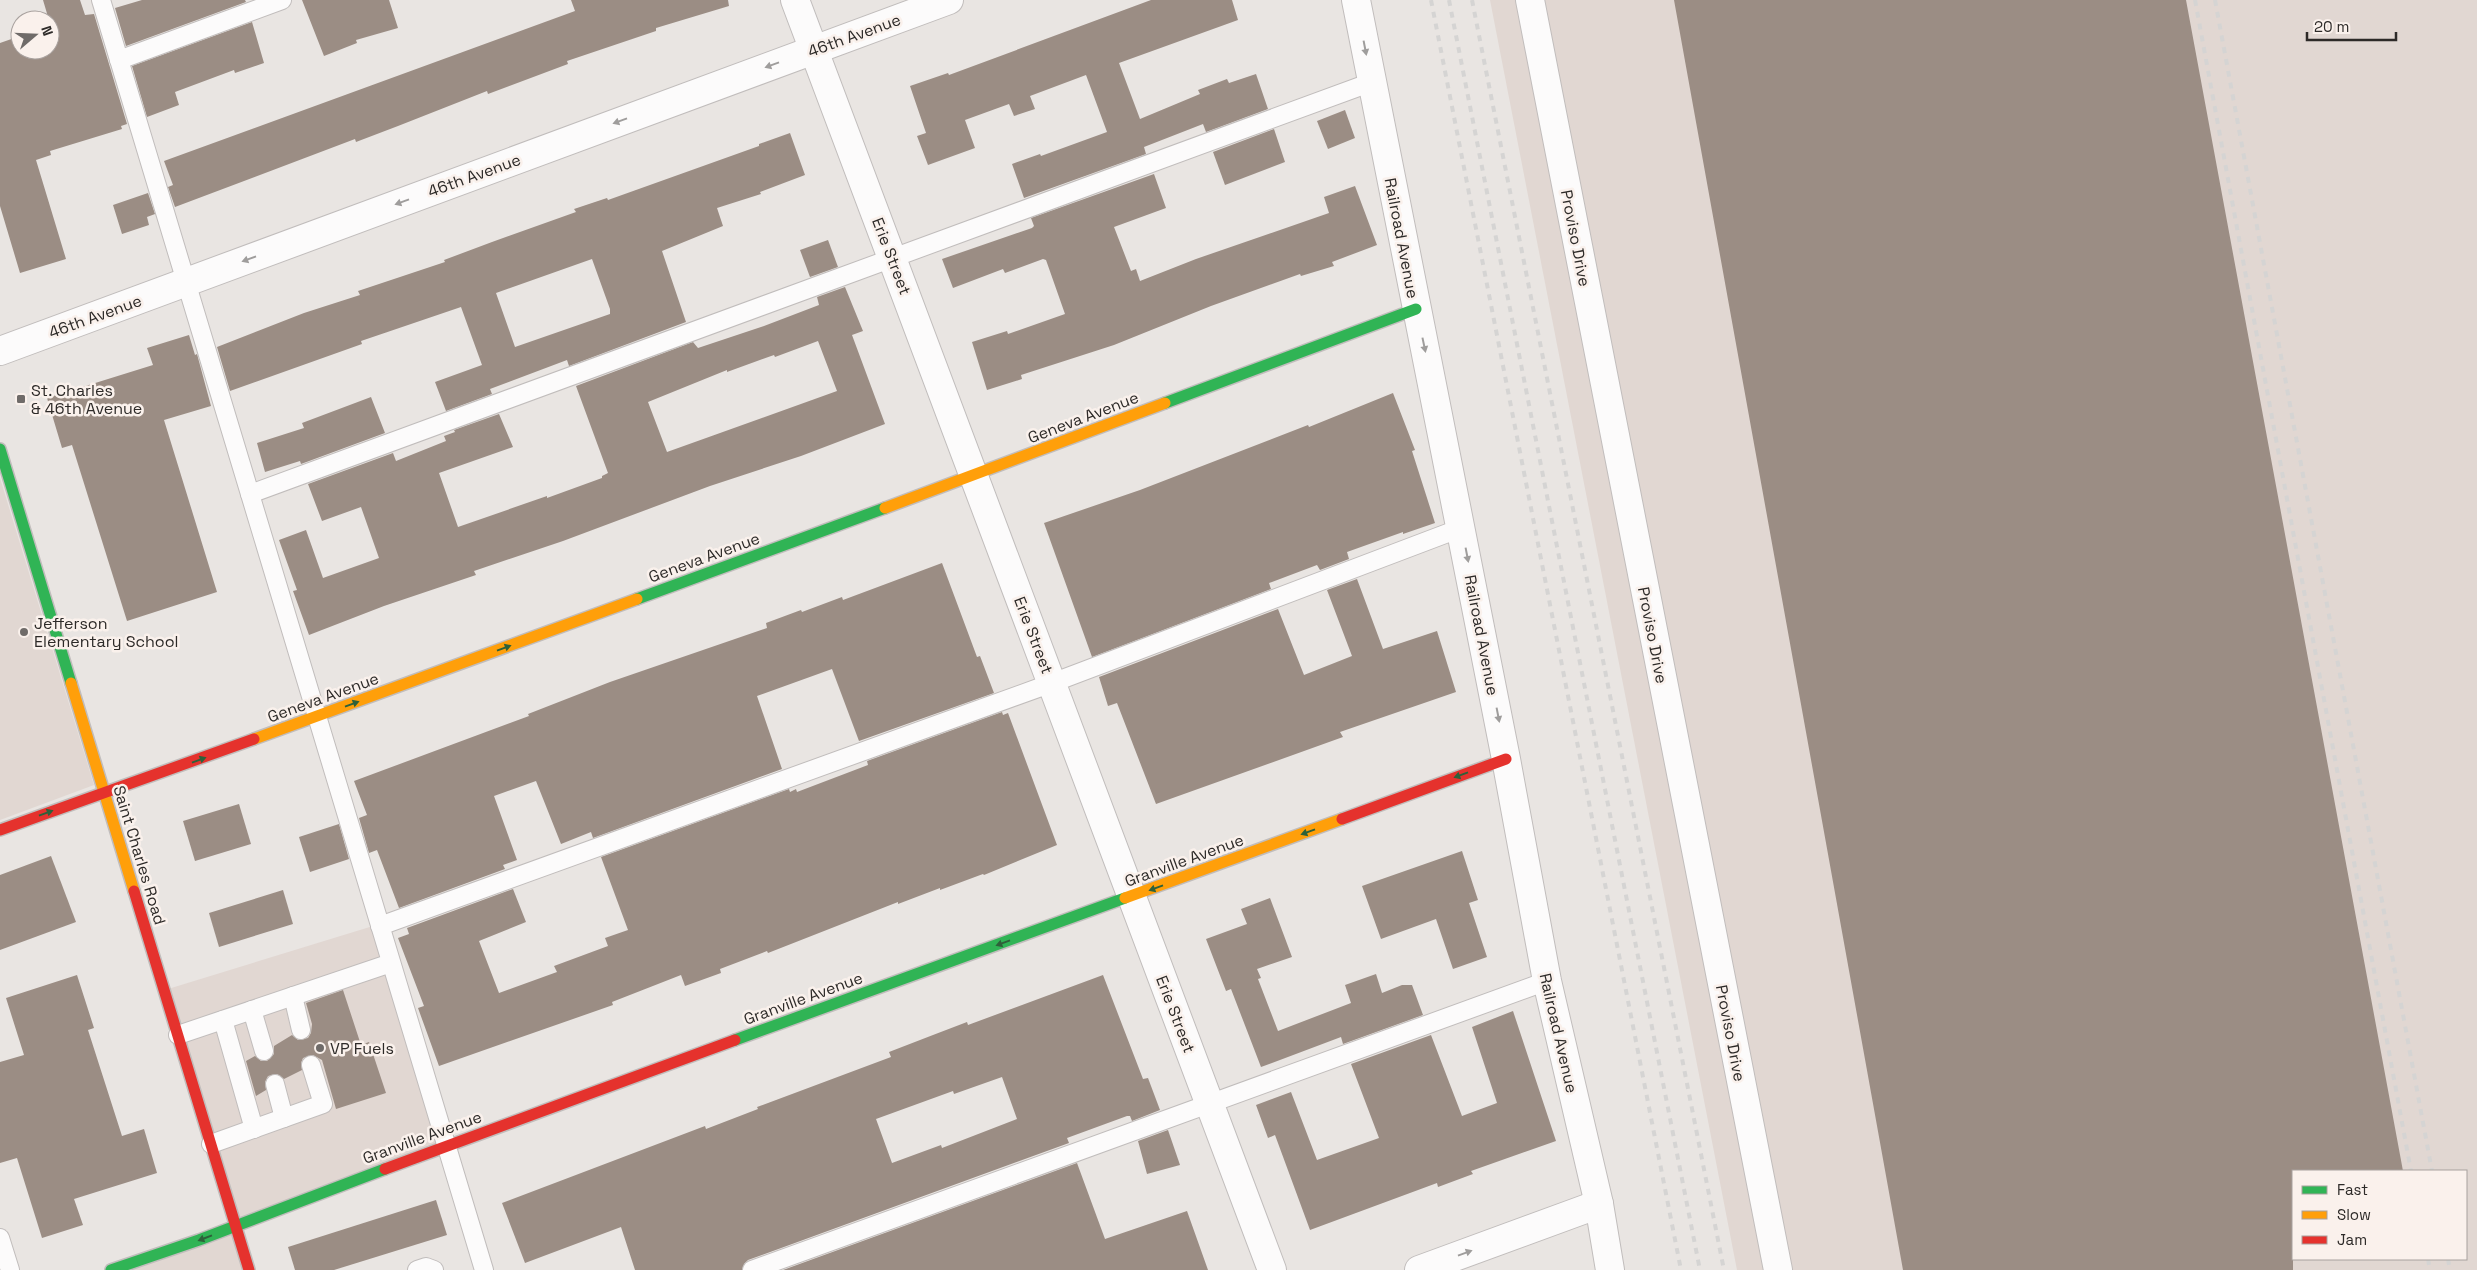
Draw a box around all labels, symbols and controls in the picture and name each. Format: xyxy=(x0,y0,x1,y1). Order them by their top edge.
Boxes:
street label: 46th Avenue xyxy=(805,9,904,62)
north arrow xyxy=(10,10,60,60)
scale bar xyxy=(2307,10,2396,42)
text: 20 m xyxy=(2314,17,2349,36)
text: N xyxy=(37,23,57,38)
one-way arrow xyxy=(1362,40,1370,56)
one-way arrow xyxy=(764,61,779,69)
one-way arrow xyxy=(612,118,627,125)
street label: 46th Avenue xyxy=(425,149,524,202)
street label: Railroad Avenue xyxy=(1380,176,1424,300)
street label: Proviso Drive xyxy=(1556,188,1595,288)
one-way arrow xyxy=(394,199,409,206)
street label: Erie Street xyxy=(867,214,916,298)
one-way arrow xyxy=(241,255,256,263)
street label: 46th Avenue xyxy=(46,290,145,343)
one-way arrow xyxy=(1420,337,1428,353)
place label: St. Charles & 46th Avenue xyxy=(31,380,142,419)
street label: Geneva Avenue xyxy=(1025,387,1142,448)
marker: St. Charles & 46th Avenue xyxy=(15,393,27,405)
street label: Geneva Avenue xyxy=(646,528,763,587)
one-way arrow xyxy=(1463,548,1471,564)
street label: Railroad Avenue xyxy=(1460,573,1504,697)
street label: Proviso Drive xyxy=(1633,585,1672,685)
street label: Erie Street xyxy=(1009,593,1058,677)
place label: Jefferson Elementary School xyxy=(34,613,179,652)
marker: Jefferson Elementary School xyxy=(18,626,30,638)
one-way arrow xyxy=(497,644,512,651)
street label: Geneva Avenue xyxy=(265,668,382,727)
one-way arrow xyxy=(345,700,360,708)
one-way arrow xyxy=(1494,707,1502,722)
one-way arrow xyxy=(192,756,207,764)
one-way arrow xyxy=(1453,772,1468,779)
street label: Saint Charles Road xyxy=(108,783,171,927)
one-way arrow xyxy=(39,809,54,817)
one-way arrow xyxy=(1300,828,1315,836)
street label: Granville Avenue xyxy=(1122,829,1247,892)
one-way arrow xyxy=(1148,884,1163,892)
one-way arrow xyxy=(995,939,1010,947)
street label: Granville Avenue xyxy=(741,967,866,1030)
street label: Railroad Avenue xyxy=(1535,971,1583,1095)
street label: Erie Street xyxy=(1151,972,1200,1056)
street label: Proviso Drive xyxy=(1711,983,1750,1083)
place label: VP Fuels xyxy=(330,1038,394,1059)
marker: VP Fuels xyxy=(314,1042,326,1054)
street label: Granville Avenue xyxy=(360,1106,485,1169)
legend xyxy=(2292,1170,2467,1260)
text: Fast xyxy=(2337,1180,2368,1199)
text: Slow xyxy=(2337,1205,2371,1224)
text: Jam xyxy=(2337,1230,2367,1249)
one-way arrow xyxy=(198,1234,212,1242)
one-way arrow xyxy=(1457,1249,1472,1256)

